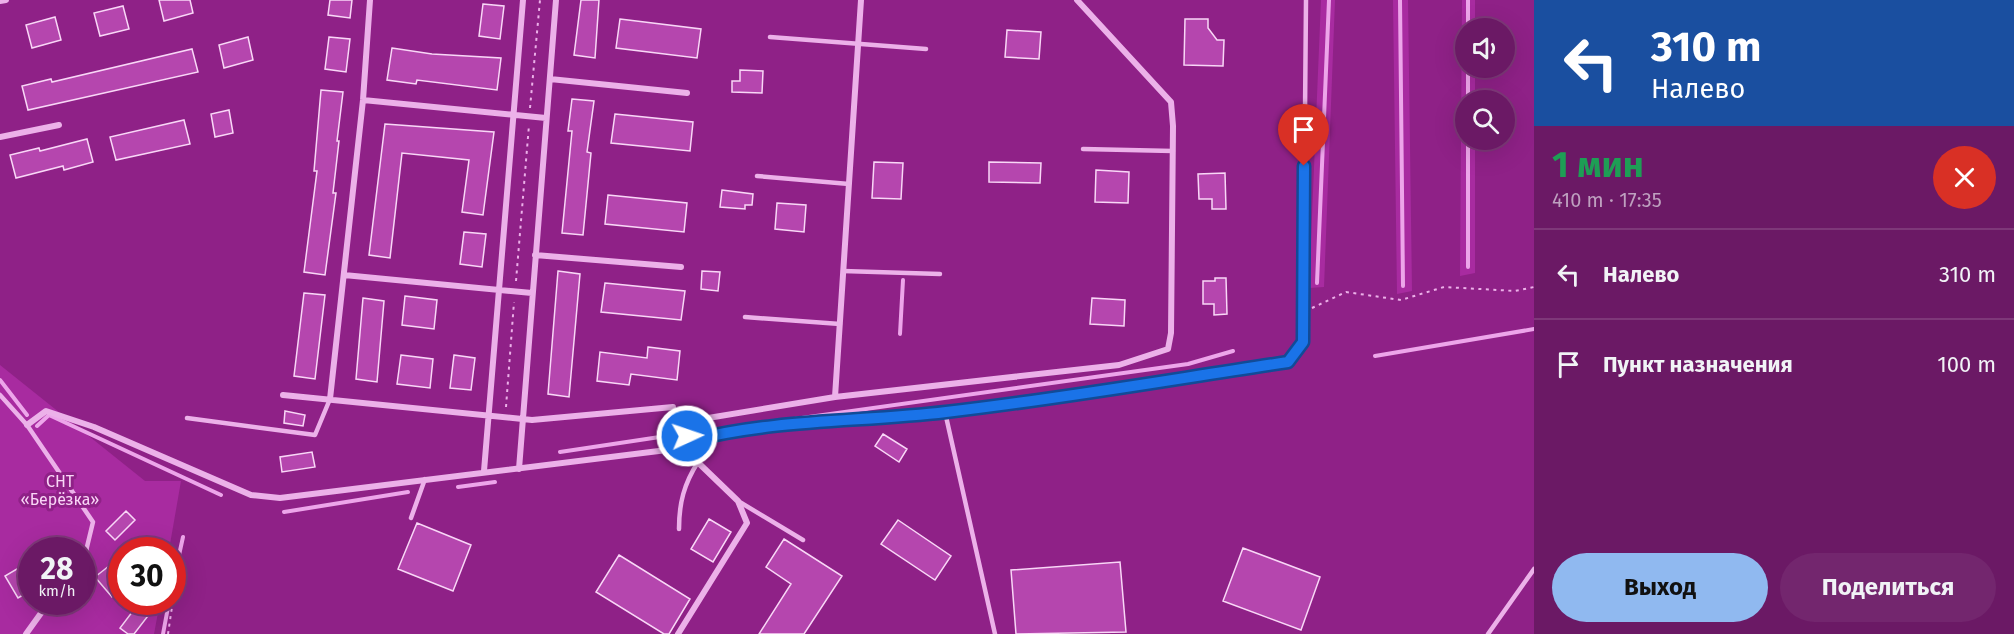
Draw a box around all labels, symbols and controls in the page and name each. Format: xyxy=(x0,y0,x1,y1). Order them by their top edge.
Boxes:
map controls xyxy=(1455,18,1515,150)
button: sound xyxy=(1455,18,1515,78)
text: 310 m xyxy=(1651,22,1761,72)
icon: left xyxy=(1552,24,1630,102)
text: Налево xyxy=(1651,73,1745,105)
button: search xyxy=(1455,90,1515,150)
pin xyxy=(1278,104,1329,166)
icon: arrive xyxy=(1287,113,1320,146)
text: 1 мин xyxy=(1552,143,1644,187)
button: close xyxy=(1933,146,1996,209)
text: 410 m · 17:35 xyxy=(1552,188,1662,212)
icon: left xyxy=(1552,258,1585,291)
text: Налево xyxy=(1603,261,1679,288)
text: 310 m xyxy=(1939,261,1996,288)
icon: arrive xyxy=(1552,348,1585,381)
text: Пункт назначения xyxy=(1603,351,1793,378)
text: 100 m xyxy=(1937,351,1996,378)
position arrow xyxy=(655,404,719,468)
park label: СНТ «Берёзка» xyxy=(21,472,99,509)
speed limit sign: 30 xyxy=(108,537,186,615)
text: 28 xyxy=(41,551,73,587)
button: Выход xyxy=(1552,553,1768,622)
button: Поделиться xyxy=(1780,553,1996,622)
text: km/h xyxy=(38,582,76,600)

